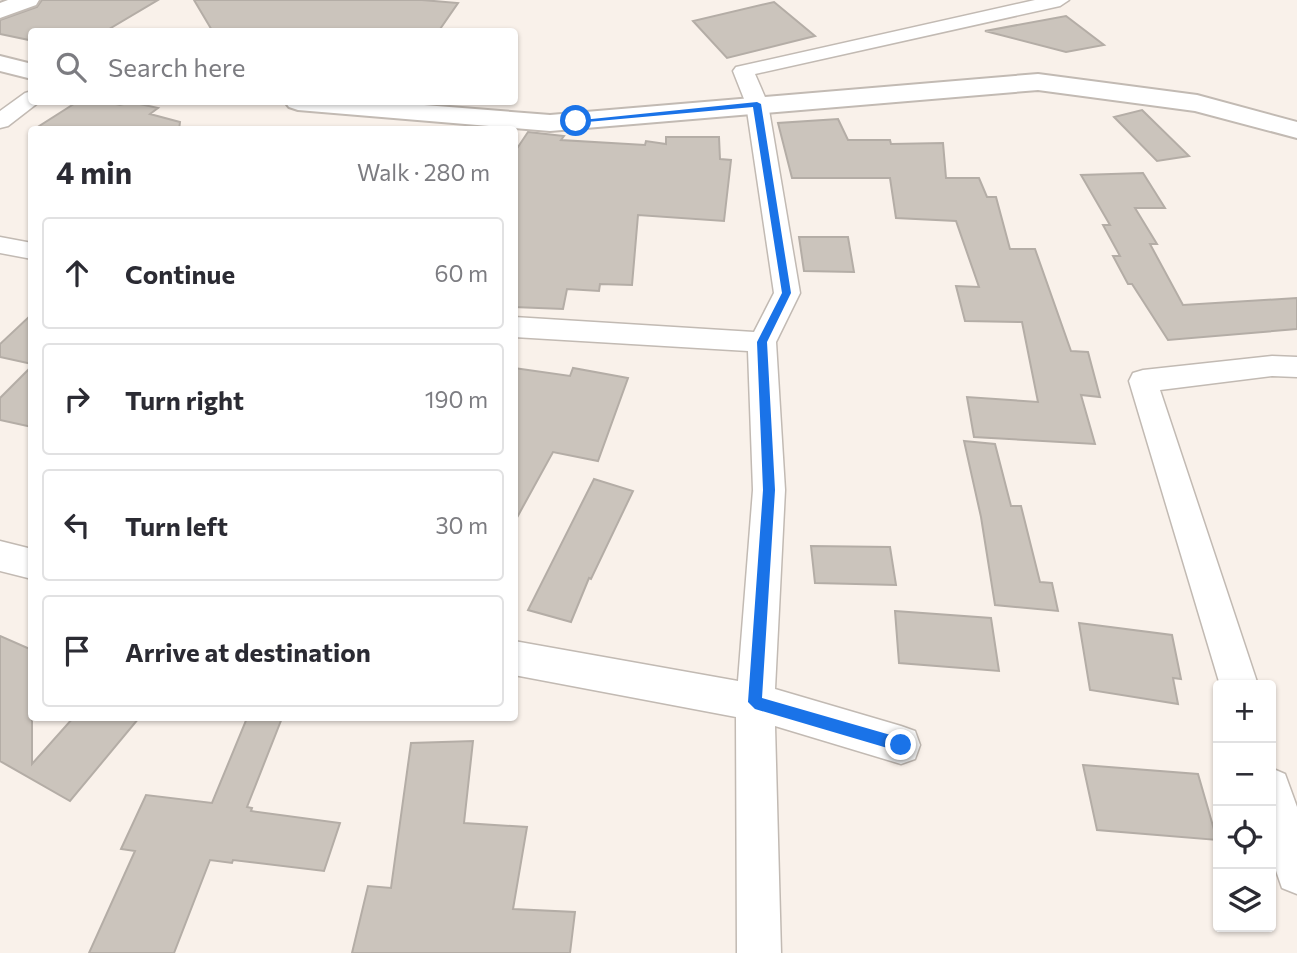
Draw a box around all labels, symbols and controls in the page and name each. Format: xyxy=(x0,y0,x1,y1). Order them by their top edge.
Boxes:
search box xyxy=(28,28,518,105)
icon: search xyxy=(52,48,90,86)
text: Search here xyxy=(108,51,246,82)
route start xyxy=(560,105,591,136)
text: 4 min xyxy=(56,153,132,190)
text: Walk · 280 m xyxy=(357,158,490,186)
icon: ahead xyxy=(58,254,96,292)
text: Continue xyxy=(125,258,235,289)
text: 60 m xyxy=(435,259,488,287)
icon: right xyxy=(58,380,96,418)
text: Turn right xyxy=(125,384,244,415)
text: 190 m xyxy=(425,385,488,413)
icon: left xyxy=(58,506,96,544)
text: Turn left xyxy=(125,510,228,541)
text: 30 m xyxy=(435,511,488,539)
icon: arrive xyxy=(58,632,96,670)
text: Arrive at destination xyxy=(125,636,371,667)
map controls xyxy=(1213,680,1276,932)
button: + xyxy=(1213,680,1276,743)
route end xyxy=(885,729,916,760)
button: − xyxy=(1213,743,1276,806)
button: locate xyxy=(1213,806,1276,869)
button: layers xyxy=(1213,869,1276,932)

